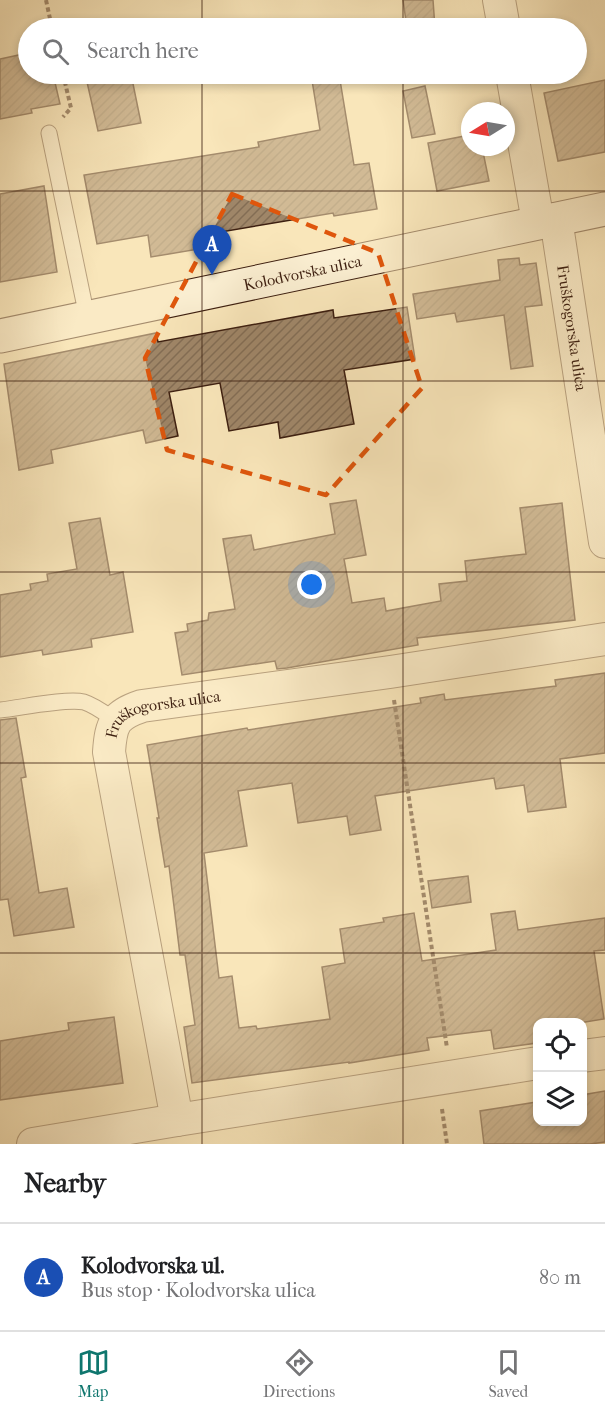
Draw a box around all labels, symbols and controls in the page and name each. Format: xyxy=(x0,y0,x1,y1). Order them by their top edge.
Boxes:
search box xyxy=(18,18,587,84)
icon: search xyxy=(39,35,72,68)
text: Search here xyxy=(87,38,199,64)
north arrow xyxy=(461,102,515,156)
pin: A xyxy=(192,226,232,275)
street label: Kolodvorska ulica xyxy=(242,251,364,295)
street label: Fruškogorska ulica xyxy=(553,263,591,393)
your location xyxy=(297,570,326,599)
street label: Fruškogorska ulica xyxy=(102,686,222,740)
map controls xyxy=(533,1018,587,1126)
button: locate xyxy=(533,1018,587,1072)
button: layers xyxy=(533,1072,587,1126)
text: Nearby xyxy=(24,1168,106,1199)
text: Kolodvorska ul. xyxy=(81,1253,224,1279)
text: A xyxy=(37,1266,50,1289)
text: 80 m xyxy=(539,1266,581,1289)
text: Bus stop · Kolodvorska ulica xyxy=(81,1279,316,1302)
tab: Map xyxy=(77,1346,110,1401)
tab: Directions xyxy=(263,1346,335,1401)
tab: Saved xyxy=(489,1346,528,1401)

